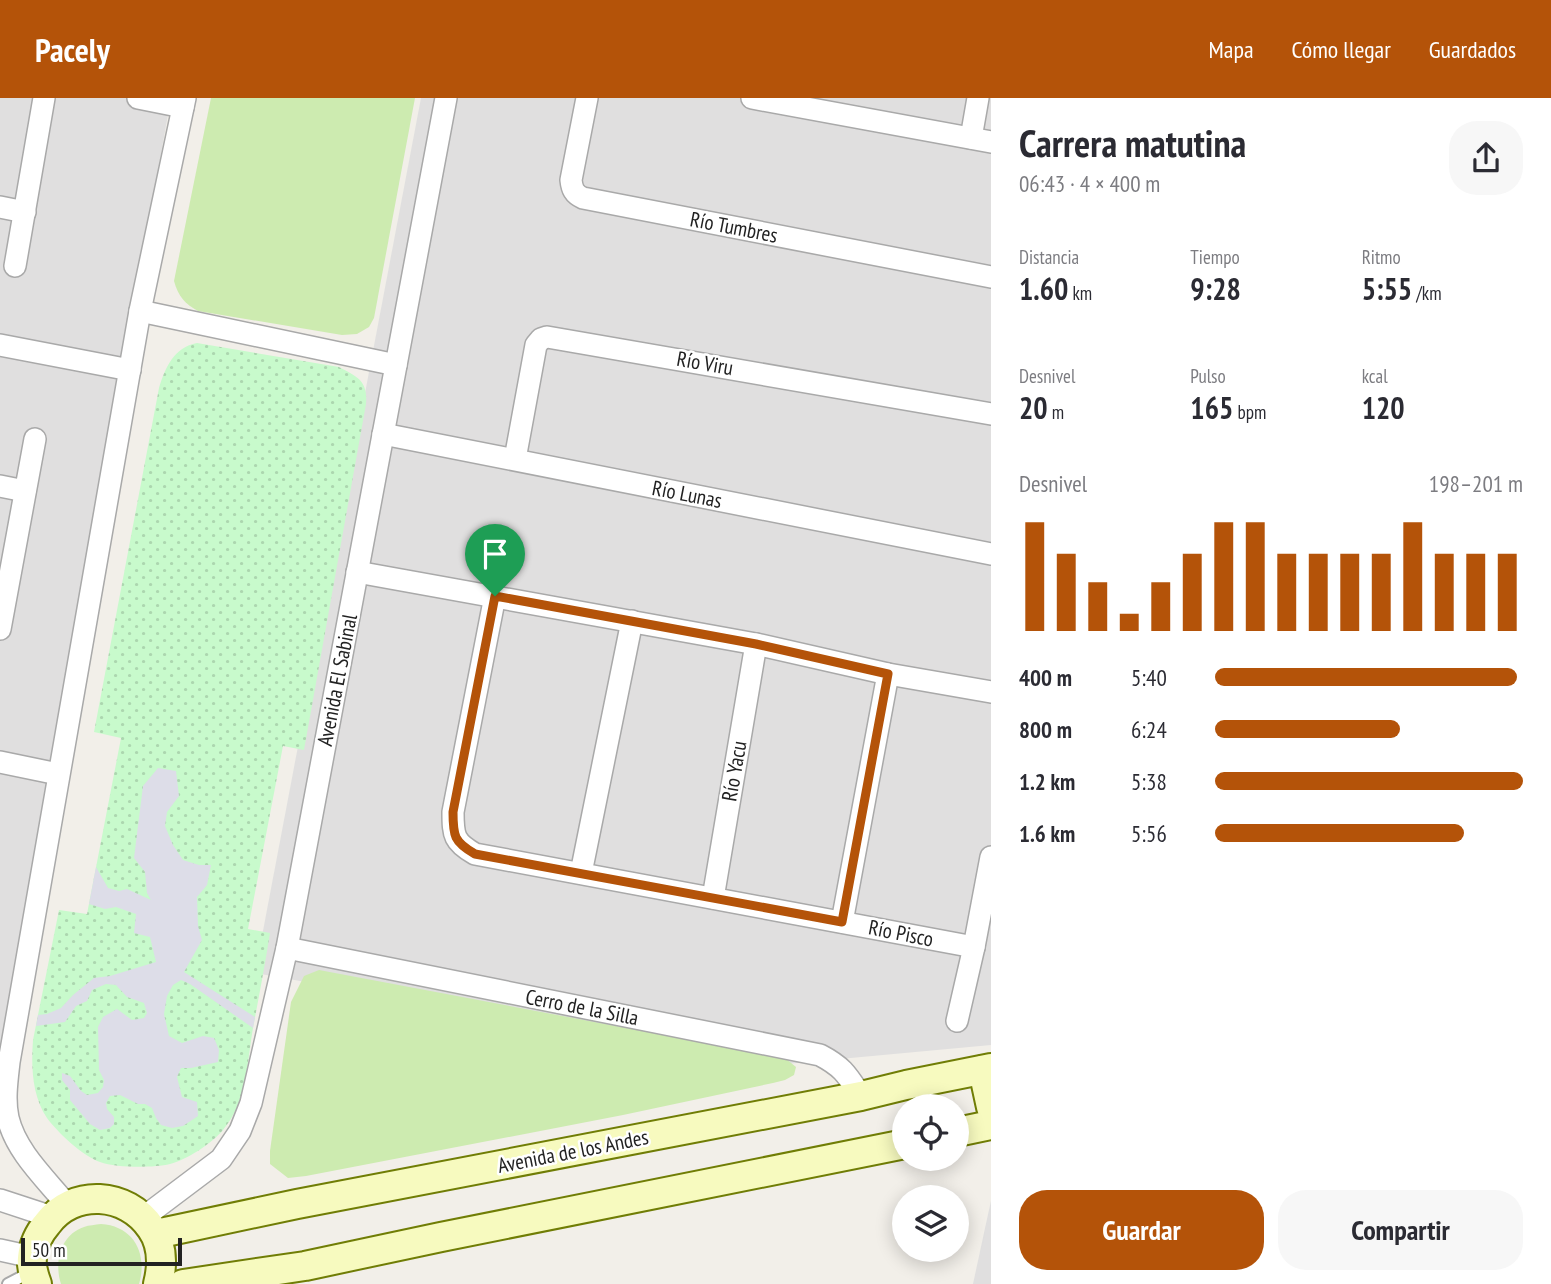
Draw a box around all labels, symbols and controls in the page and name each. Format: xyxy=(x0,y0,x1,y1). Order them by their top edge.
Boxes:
text: Pacely xyxy=(35,28,110,71)
text: Mapa xyxy=(1209,34,1254,65)
text: Cómo llegar xyxy=(1292,34,1391,65)
text: Guardados xyxy=(1429,34,1516,65)
text: Carrera matutina xyxy=(1019,118,1246,167)
button: share xyxy=(1449,121,1523,195)
text: 06:43 · 4 × 400 m xyxy=(1019,169,1160,198)
street label: Río Tumbres xyxy=(688,205,780,249)
text: Distancia xyxy=(1019,245,1079,269)
text: Tiempo xyxy=(1190,245,1240,269)
text: Ritmo xyxy=(1362,245,1401,269)
text: 1.60 xyxy=(1019,269,1068,308)
text: 9:28 xyxy=(1190,269,1241,308)
text: 5:55 xyxy=(1362,269,1412,308)
text: km xyxy=(1068,281,1092,305)
text: /km xyxy=(1412,281,1442,305)
street label: Río Viru xyxy=(675,345,735,381)
text: Desnivel xyxy=(1019,364,1075,388)
text: Pulso xyxy=(1190,364,1226,388)
text: kcal xyxy=(1362,364,1388,388)
text: 20 xyxy=(1019,388,1048,427)
text: 165 xyxy=(1190,388,1233,427)
text: 120 xyxy=(1362,388,1405,427)
text: m xyxy=(1048,400,1064,424)
text: bpm xyxy=(1233,400,1266,424)
text: Desnivel xyxy=(1019,469,1087,498)
text: 198–201 m xyxy=(1429,469,1523,498)
street label: Río Lunas xyxy=(650,474,724,514)
pin xyxy=(465,524,525,596)
icon: arrive xyxy=(476,535,514,573)
street label: Avenida El Sabinal xyxy=(311,612,363,748)
text: 400 m xyxy=(1019,663,1072,692)
text: 5:40 xyxy=(1131,663,1167,692)
text: 800 m xyxy=(1019,715,1072,744)
text: 6:24 xyxy=(1131,715,1167,744)
street label: Río Yacu xyxy=(715,739,753,803)
text: 1.2 km xyxy=(1019,767,1075,796)
text: 5:38 xyxy=(1131,767,1167,796)
text: 1.6 km xyxy=(1019,819,1075,848)
text: 5:56 xyxy=(1131,819,1167,848)
street label: Río Pisco xyxy=(866,914,936,952)
street label: Cerro de la Silla xyxy=(523,983,641,1031)
map controls xyxy=(892,1094,969,1262)
button: locate xyxy=(892,1094,969,1171)
street label: Avenida de los Andes xyxy=(495,1123,651,1179)
button: layers xyxy=(892,1185,969,1262)
button: Guardar xyxy=(1019,1190,1264,1270)
button: Compartir xyxy=(1278,1190,1523,1270)
scale bar xyxy=(21,1235,182,1267)
text: 50 m xyxy=(32,1238,66,1262)

